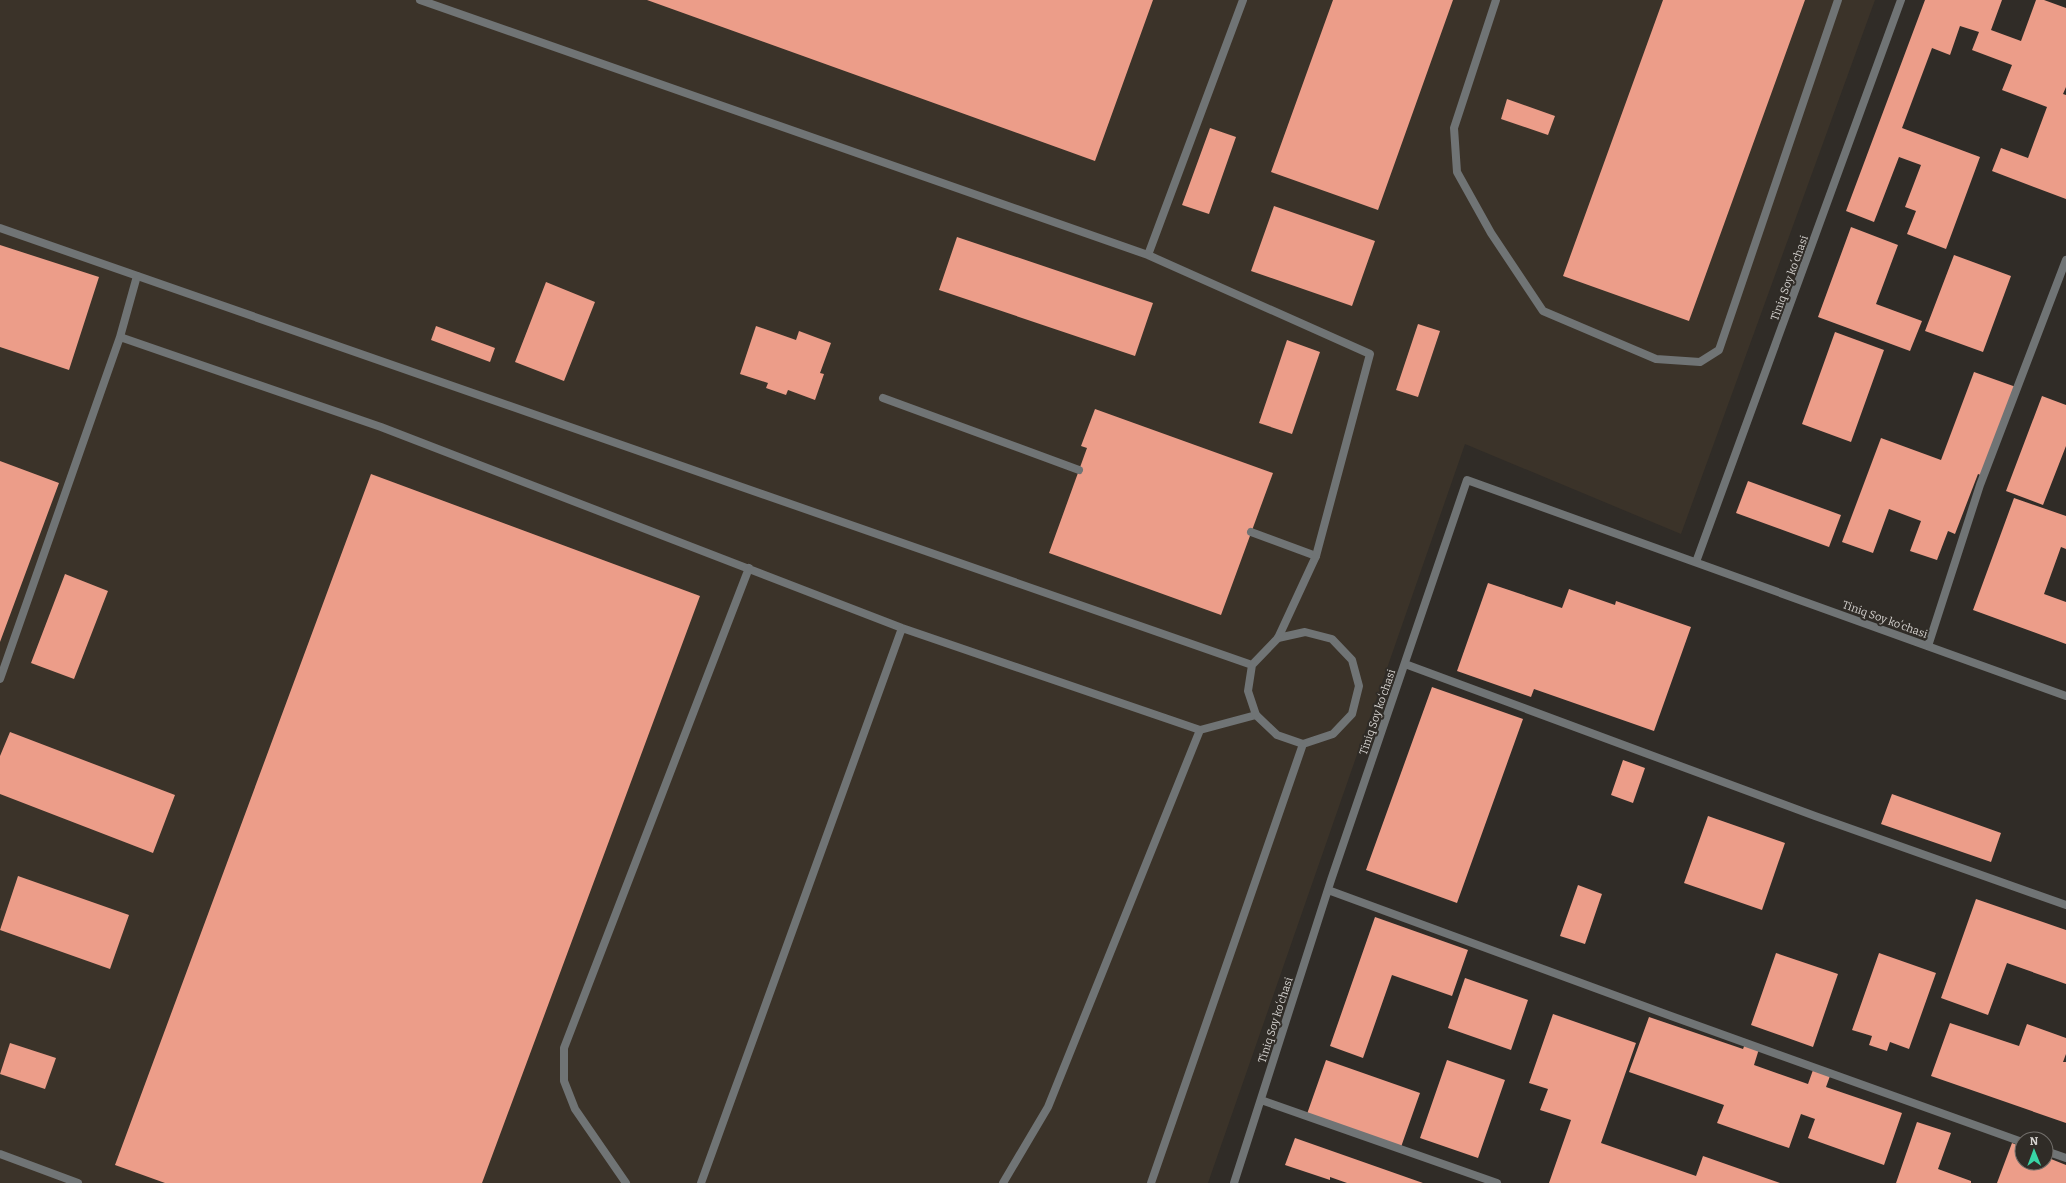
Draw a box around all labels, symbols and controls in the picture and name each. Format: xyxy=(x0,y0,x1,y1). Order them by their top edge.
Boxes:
street label: Tiniq Soy koʻchasi xyxy=(1768,233,1811,322)
street label: Tiniq Soy koʻchasi xyxy=(1841,598,1930,641)
street label: Tiniq Soy koʻchasi xyxy=(1357,667,1398,757)
street label: Tiniq Soy koʻchasi xyxy=(1255,975,1296,1065)
north arrow xyxy=(2014,1131,2054,1171)
text: N xyxy=(2029,1135,2039,1148)

